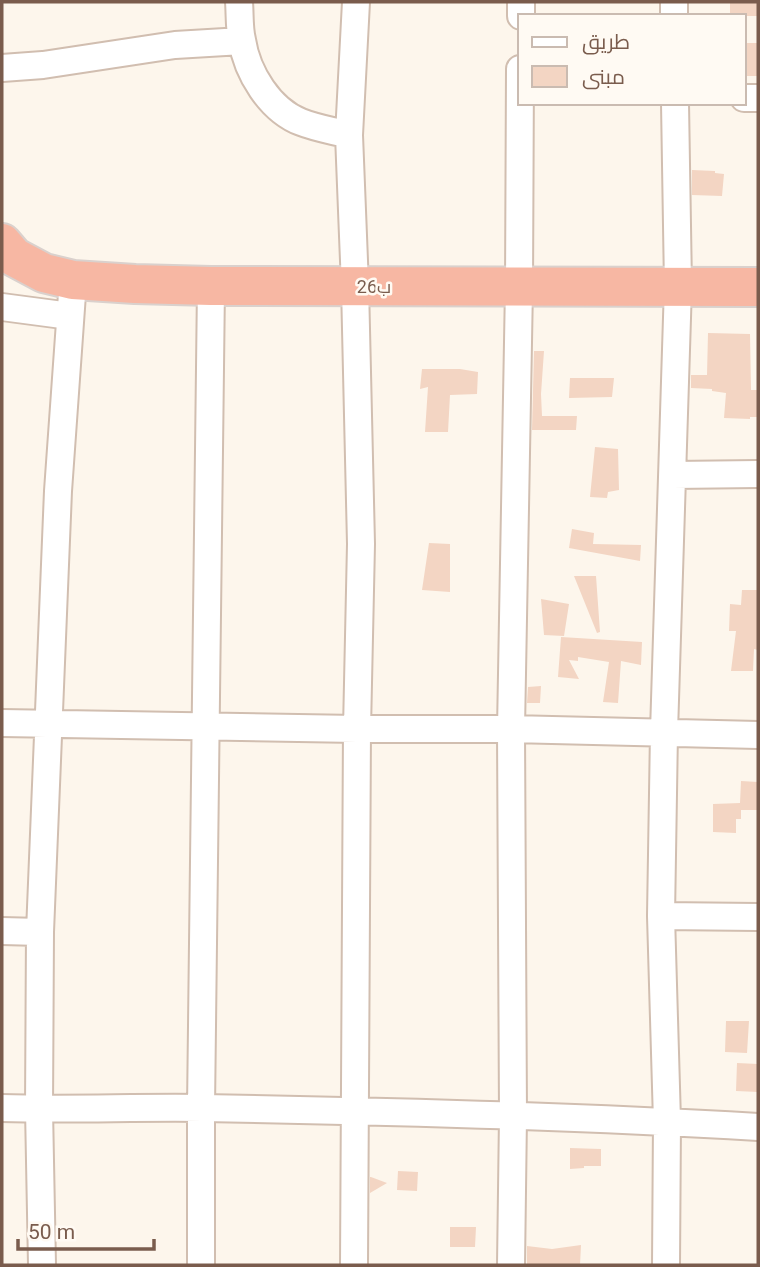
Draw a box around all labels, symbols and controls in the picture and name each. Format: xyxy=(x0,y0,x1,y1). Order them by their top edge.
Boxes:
legend xyxy=(518,14,746,105)
text: طريق xyxy=(582,30,630,55)
text: مبنى xyxy=(582,65,625,90)
street label: 26ب xyxy=(357,276,391,297)
scale bar xyxy=(18,1208,154,1252)
text: 50 m xyxy=(28,1220,75,1244)

